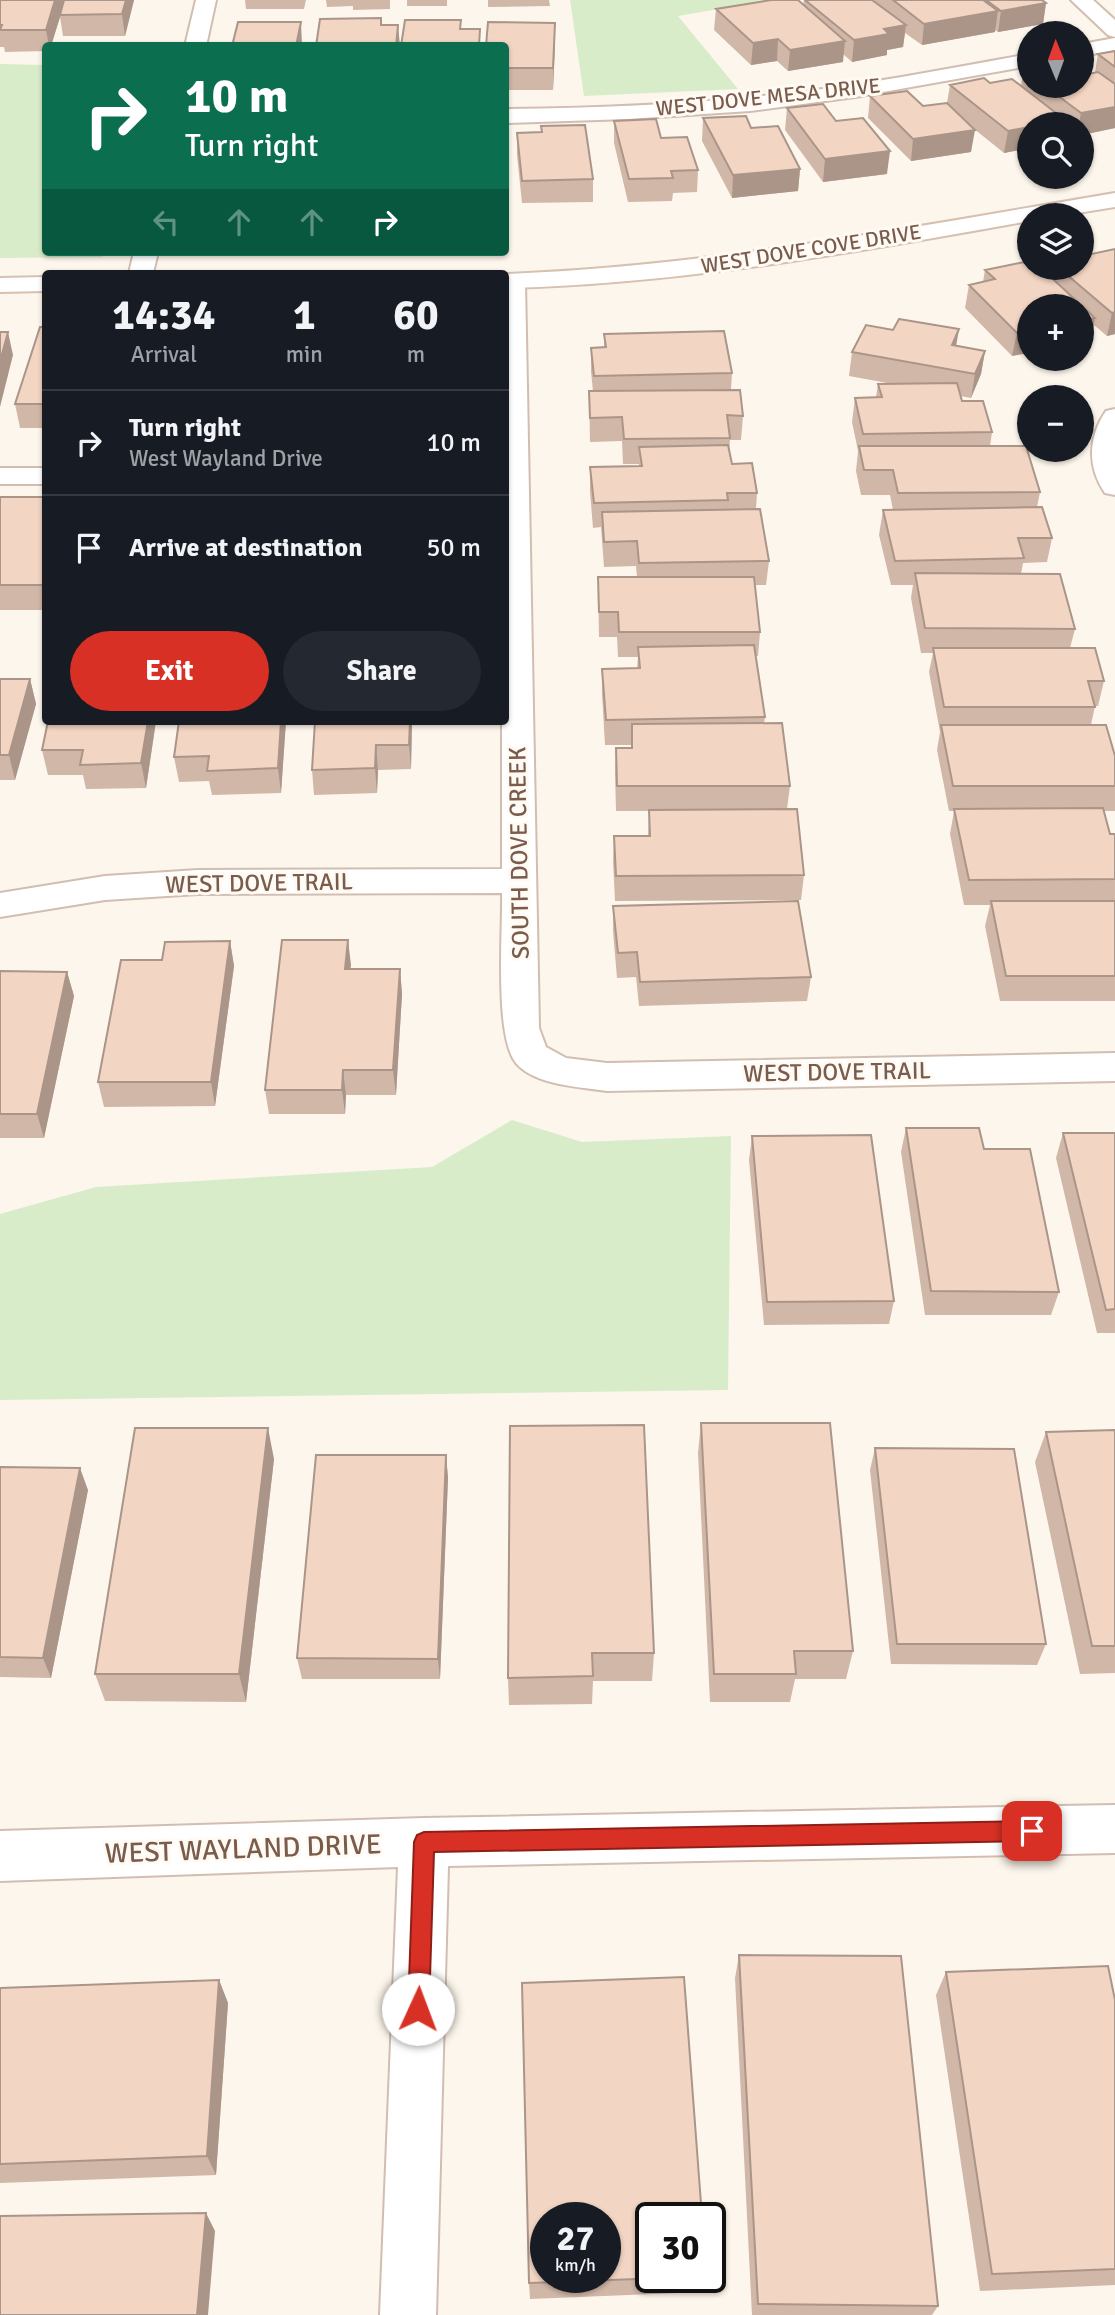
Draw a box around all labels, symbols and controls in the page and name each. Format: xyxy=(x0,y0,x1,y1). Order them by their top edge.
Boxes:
north arrow xyxy=(1017,21,1094,98)
map controls xyxy=(1017,21,1094,462)
text: 10 m xyxy=(185,66,288,126)
icon: right xyxy=(70,70,161,161)
street label: WEST DOVE MESA DRIVE xyxy=(654,72,882,122)
button: search xyxy=(1017,112,1094,189)
text: Turn right xyxy=(185,126,318,165)
icon: left xyxy=(147,203,185,241)
icon: ahead xyxy=(220,203,258,241)
icon: ahead xyxy=(293,203,331,241)
icon: right xyxy=(366,203,404,241)
button: layers xyxy=(1017,203,1094,280)
street label: WEST DOVE COVE DRIVE xyxy=(699,219,923,279)
text: 14:34 xyxy=(112,290,215,341)
text: 1 xyxy=(293,290,316,341)
text: 60 xyxy=(393,290,439,341)
button: + xyxy=(1017,294,1094,371)
text: Arrival xyxy=(131,340,197,369)
text: min xyxy=(286,340,323,369)
text: m xyxy=(407,340,425,369)
button: − xyxy=(1017,385,1094,462)
text: Turn right xyxy=(129,412,241,444)
icon: right xyxy=(70,424,108,462)
text: 10 m xyxy=(426,427,481,459)
text: West Wayland Drive xyxy=(129,444,323,473)
icon: arrive xyxy=(70,529,108,567)
text: Arrive at destination xyxy=(129,532,362,564)
text: 50 m xyxy=(426,532,481,564)
button: Exit xyxy=(70,631,269,711)
button: Share xyxy=(283,631,481,711)
street label: SOUTH DOVE CREEK xyxy=(502,747,536,959)
street label: WEST DOVE TRAIL xyxy=(165,866,353,900)
street label: WEST DOVE TRAIL xyxy=(743,1055,931,1089)
pin xyxy=(1002,1801,1062,1861)
icon: arrive xyxy=(1013,1812,1051,1850)
street label: WEST WAYLAND DRIVE xyxy=(104,1827,382,1871)
position arrow xyxy=(381,1972,455,2046)
speed limit sign: 30 xyxy=(635,2202,726,2293)
text: 27 xyxy=(557,2217,594,2260)
text: km/h xyxy=(555,2254,596,2276)

